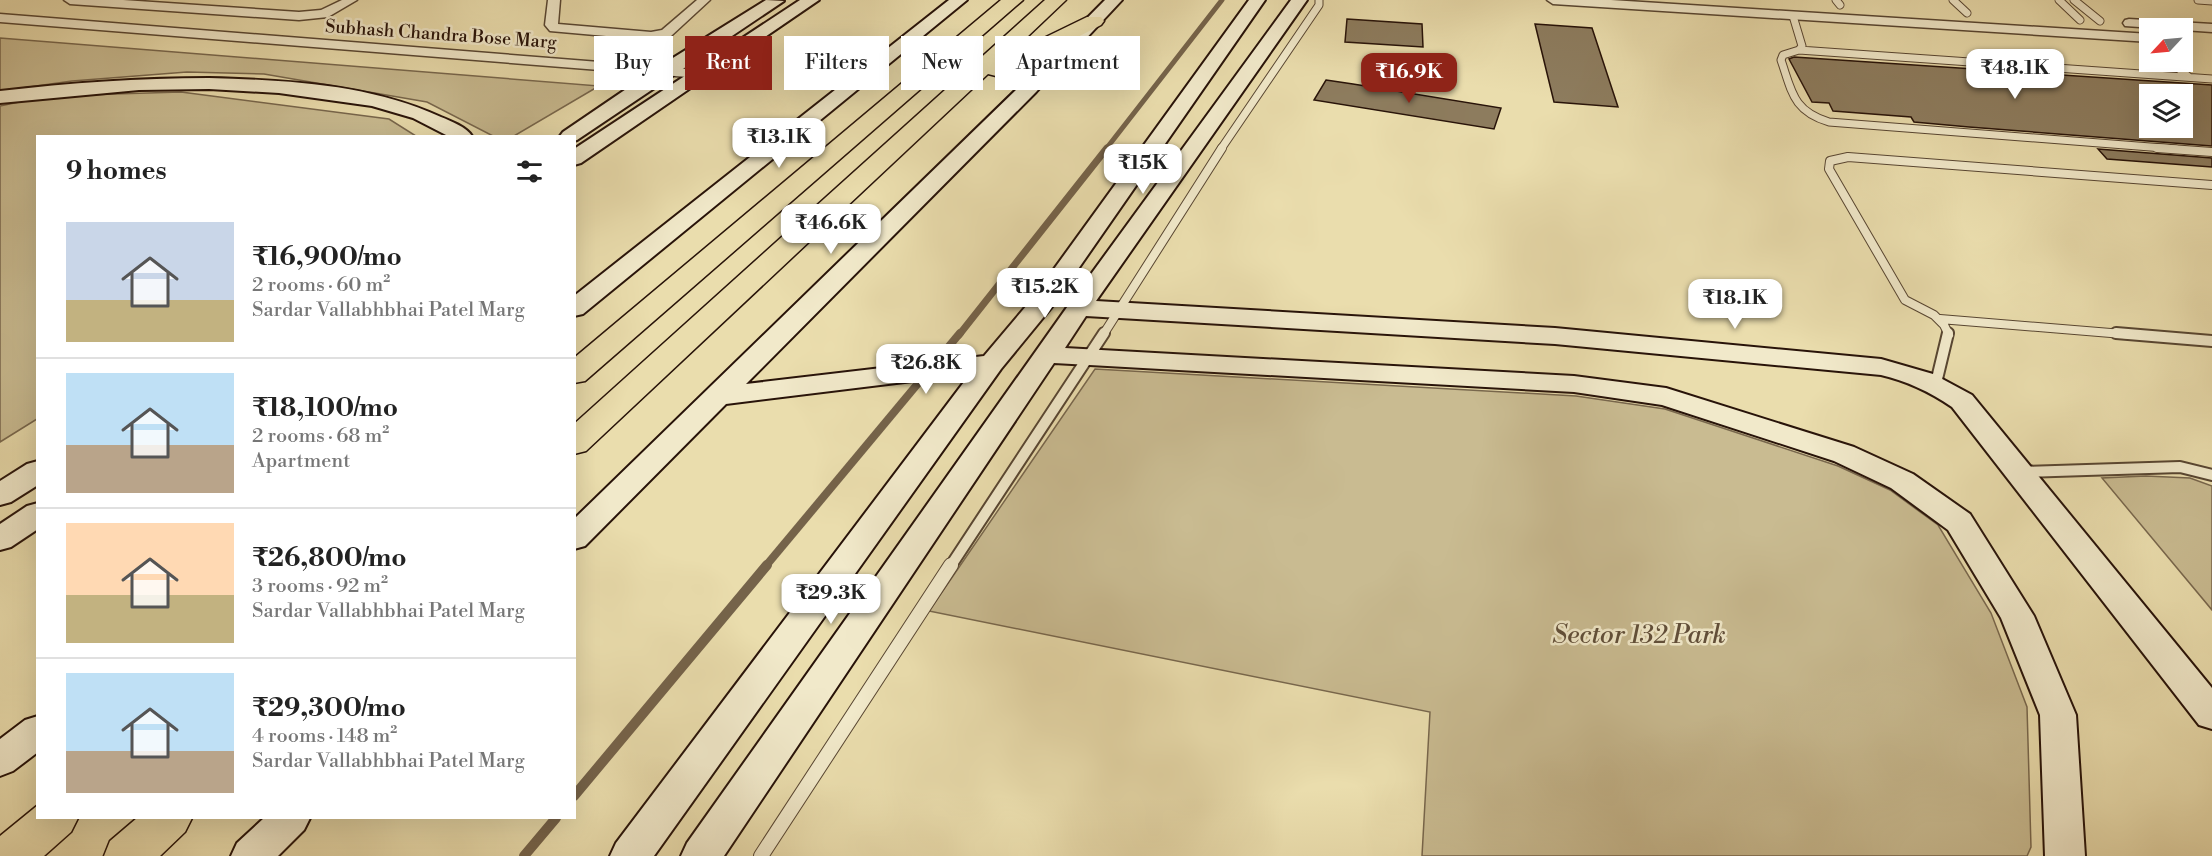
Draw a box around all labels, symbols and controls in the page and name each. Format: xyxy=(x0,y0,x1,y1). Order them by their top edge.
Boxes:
street label: Subhash Chandra Bose Marg xyxy=(324,15,558,54)
north arrow xyxy=(2139,18,2193,72)
map controls xyxy=(2139,18,2193,138)
chip: Buy xyxy=(594,36,673,90)
chip: Rent xyxy=(685,36,772,90)
chip: Filters xyxy=(784,36,889,90)
chip: New xyxy=(901,36,983,90)
chip: Apartment xyxy=(995,36,1140,90)
pin: ₹48.1K xyxy=(1966,49,2064,100)
pin: ₹16.9K xyxy=(1360,53,1458,104)
text: ₹48.1K xyxy=(1980,56,2050,81)
text: ₹16.9K xyxy=(1375,60,1443,85)
button: layers xyxy=(2139,84,2193,138)
pin: ₹13.1K xyxy=(730,118,828,169)
text: ₹13.1K xyxy=(746,125,812,150)
pin: ₹15K xyxy=(1107,144,1179,195)
text: ₹15K xyxy=(1118,151,1168,176)
text: 9 homes xyxy=(66,155,167,187)
icon: filters xyxy=(513,155,546,188)
pin: ₹46.6K xyxy=(782,204,880,255)
text: ₹46.6K xyxy=(795,211,867,236)
text: ₹16,900/mo xyxy=(252,241,402,273)
icon: home xyxy=(114,246,186,318)
pin: ₹15.2K xyxy=(996,268,1094,319)
text: 2 rooms · 60 m² xyxy=(252,273,390,298)
text: ₹15.2K xyxy=(1011,275,1079,300)
pin: ₹18.1K xyxy=(1686,279,1784,330)
text: ₹18.1K xyxy=(1702,286,1768,311)
text: Sardar Vallabhbhai Patel Marg xyxy=(252,298,525,323)
pin: ₹26.8K xyxy=(877,344,975,395)
text: ₹26.8K xyxy=(890,351,962,376)
text: ₹18,100/mo xyxy=(252,392,398,424)
icon: home xyxy=(114,397,186,469)
text: 2 rooms · 68 m² xyxy=(252,424,389,449)
text: Apartment xyxy=(252,449,350,474)
text: ₹26,800/mo xyxy=(252,542,407,574)
icon: home xyxy=(114,547,186,619)
text: 3 rooms · 92 m² xyxy=(252,574,388,599)
pin: ₹29.3K xyxy=(782,574,880,625)
text: ₹29.3K xyxy=(796,581,866,606)
text: Sardar Vallabhbhai Patel Marg xyxy=(252,599,525,624)
park label: Sector 132 Park xyxy=(1552,619,1726,651)
text: ₹29,300/mo xyxy=(252,692,406,724)
icon: home xyxy=(114,697,186,769)
text: 4 rooms · 148 m² xyxy=(252,724,397,749)
text: Sardar Vallabhbhai Patel Marg xyxy=(252,749,525,774)

